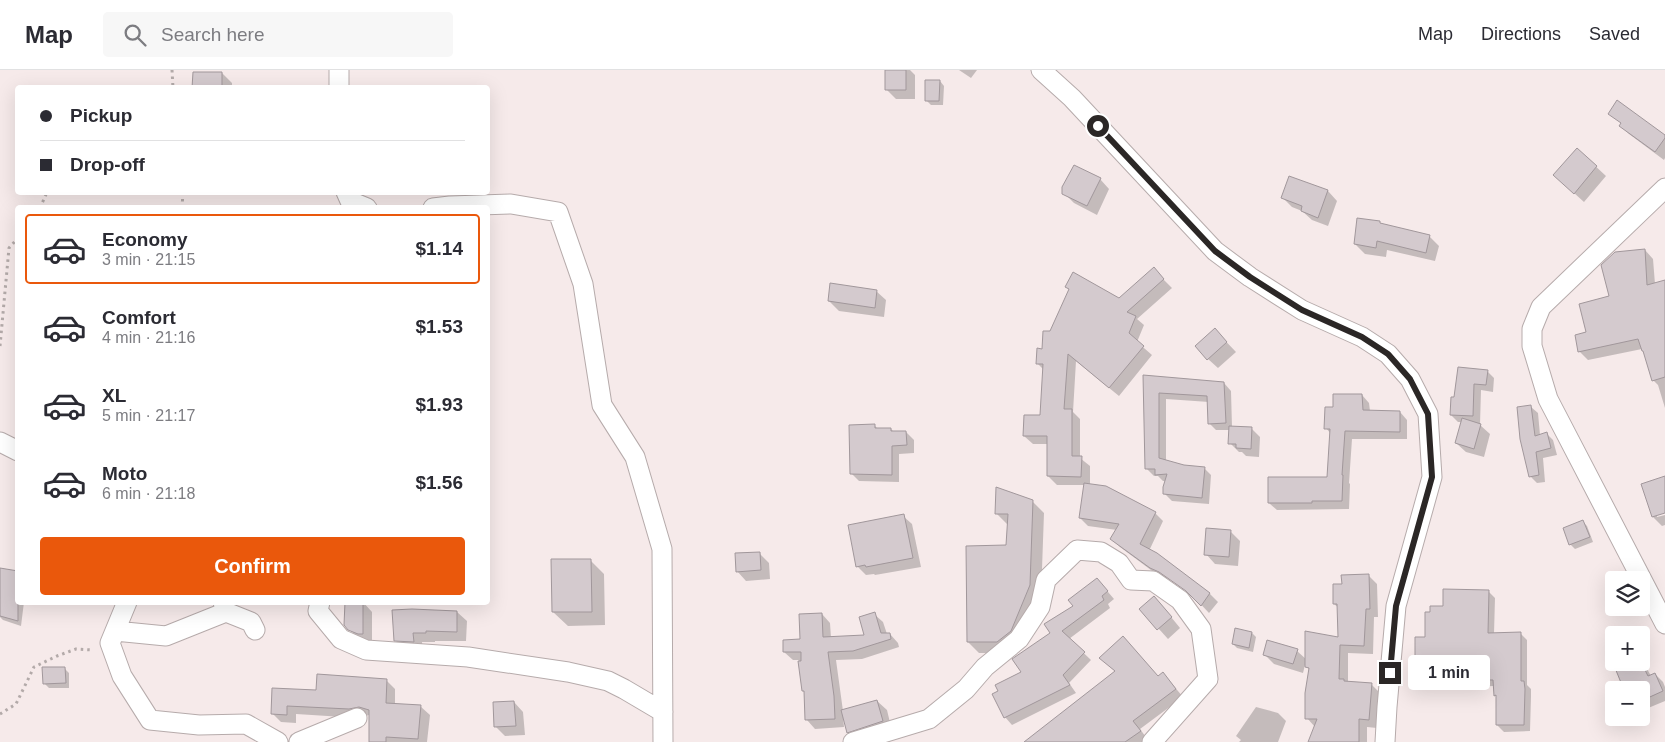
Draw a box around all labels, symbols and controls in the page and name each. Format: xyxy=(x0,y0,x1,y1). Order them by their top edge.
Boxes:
search box xyxy=(103,12,453,57)
text: Map xyxy=(25,21,73,48)
icon: search xyxy=(121,21,149,49)
text: Search here xyxy=(161,24,265,45)
text: Map xyxy=(1418,24,1453,44)
text: Directions xyxy=(1481,24,1561,44)
text: Saved xyxy=(1589,24,1640,44)
text: Pickup xyxy=(70,105,132,126)
route start xyxy=(1087,115,1109,137)
text: Drop-off xyxy=(70,154,145,175)
icon: car xyxy=(42,227,87,272)
text: Economy xyxy=(102,229,188,250)
text: $1.14 xyxy=(415,238,463,259)
text: 3 min · 21:15 xyxy=(102,251,195,268)
icon: car xyxy=(42,305,87,350)
text: Comfort xyxy=(102,307,176,328)
text: $1.53 xyxy=(415,316,463,337)
text: 4 min · 21:16 xyxy=(102,329,195,346)
icon: car xyxy=(42,383,87,428)
text: XL xyxy=(102,385,126,406)
text: $1.93 xyxy=(415,394,463,415)
text: 5 min · 21:17 xyxy=(102,407,195,424)
icon: car xyxy=(42,461,87,506)
text: Moto xyxy=(102,463,147,484)
text: $1.56 xyxy=(415,472,463,493)
text: 6 min · 21:18 xyxy=(102,485,195,502)
button: Confirm xyxy=(40,537,465,595)
map controls xyxy=(1605,571,1650,726)
button: layers xyxy=(1605,571,1650,616)
button: + xyxy=(1605,626,1650,671)
callout: 1 min xyxy=(1408,656,1490,690)
route end xyxy=(1379,662,1401,684)
text: 1 min xyxy=(1428,664,1470,681)
button: − xyxy=(1605,681,1650,726)

